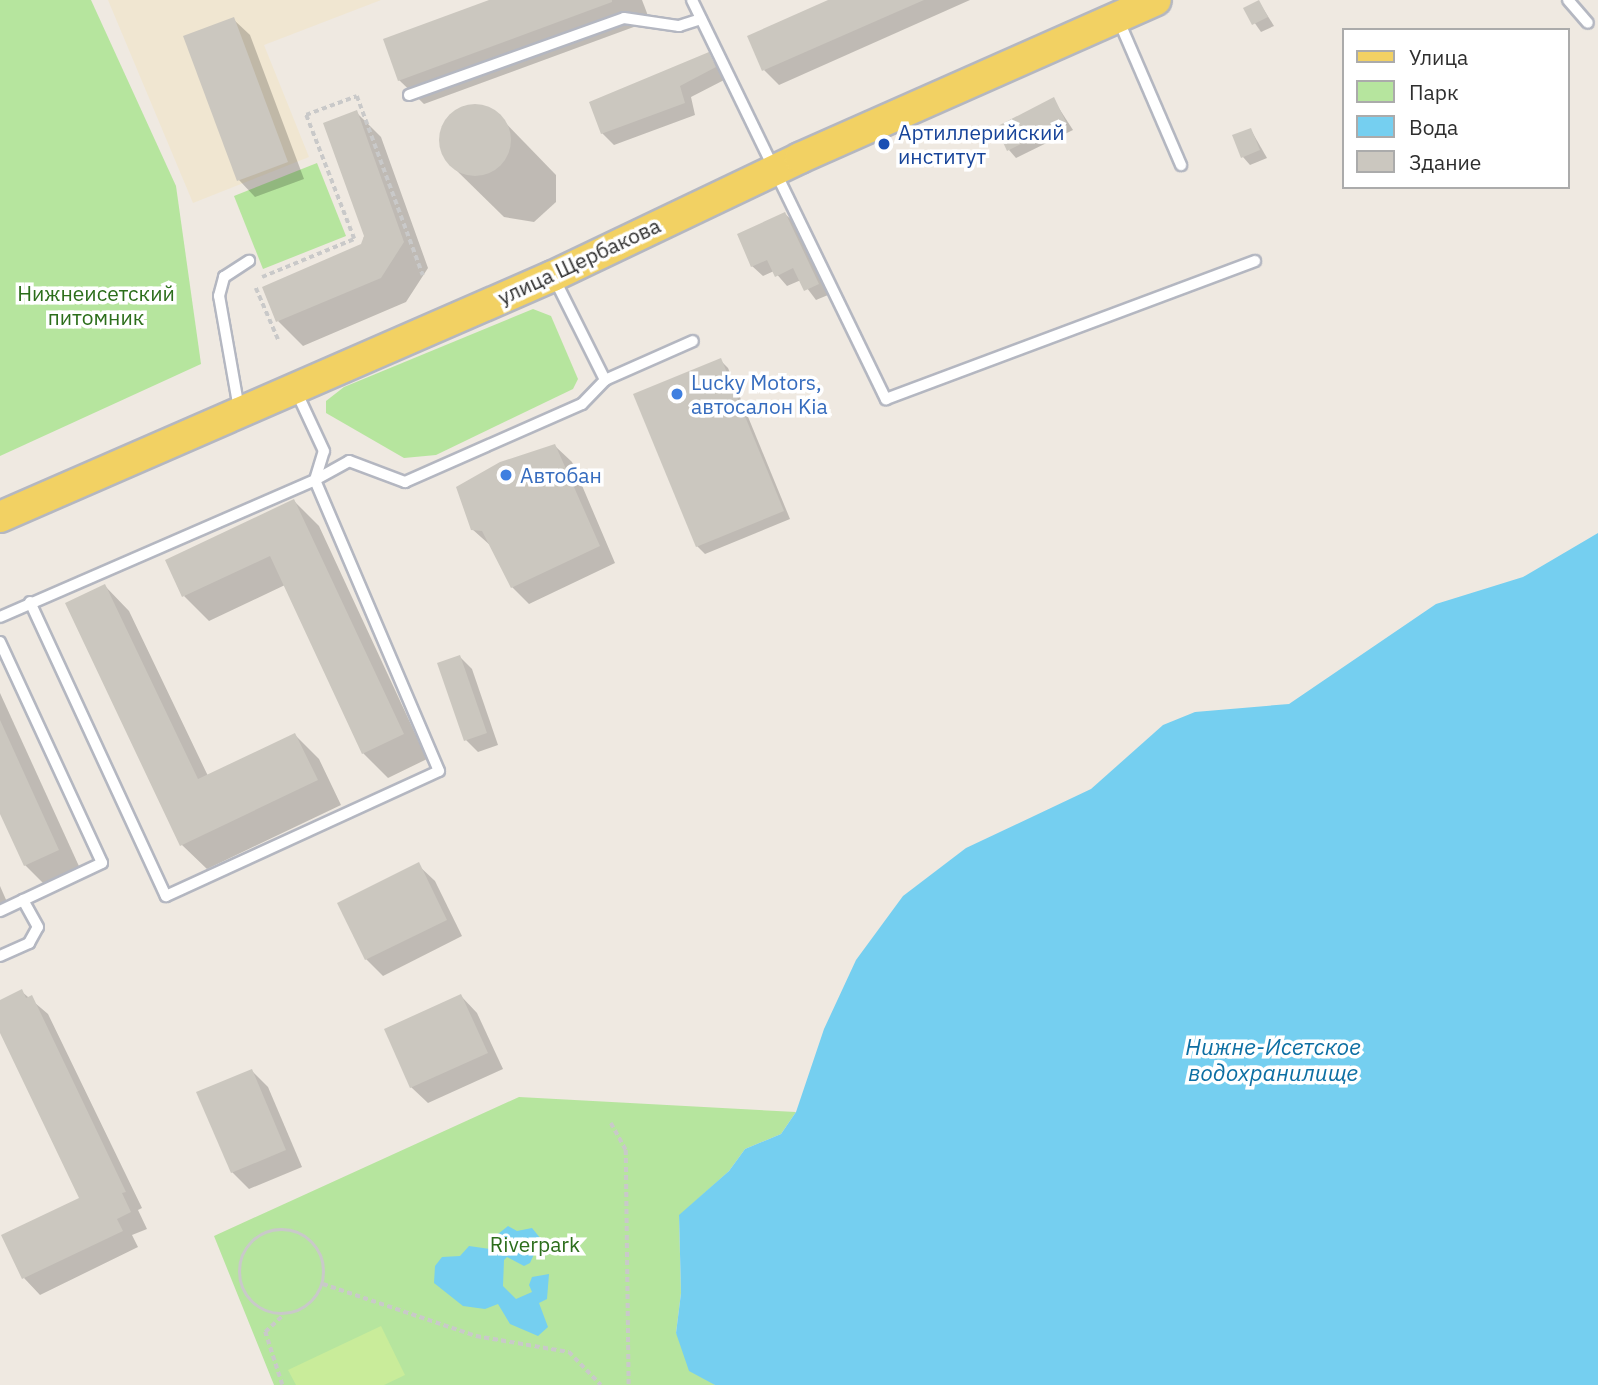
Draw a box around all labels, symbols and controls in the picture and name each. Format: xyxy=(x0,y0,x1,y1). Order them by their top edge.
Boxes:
legend xyxy=(1342,28,1570,189)
text: Улица xyxy=(1409,43,1468,71)
text: Парк xyxy=(1409,78,1459,106)
text: Вода xyxy=(1409,113,1458,141)
place label: Артиллерийский институт xyxy=(898,119,1065,169)
marker: Артиллерийский институт xyxy=(876,136,892,152)
text: Здание xyxy=(1409,148,1481,176)
street label: улица Щербакова xyxy=(494,212,664,310)
park label: Нижнеисетский питомник xyxy=(17,280,175,330)
place label: Lucky Motors, автосалон Kia xyxy=(691,369,828,419)
marker: Lucky Motors, автосалон Kia xyxy=(669,386,685,402)
place label: Автобан xyxy=(520,462,602,488)
marker: Автобан xyxy=(498,467,514,483)
water label: Нижне-Исетское водохранилище xyxy=(1185,1032,1361,1086)
park label: Riverpark xyxy=(490,1231,580,1257)

